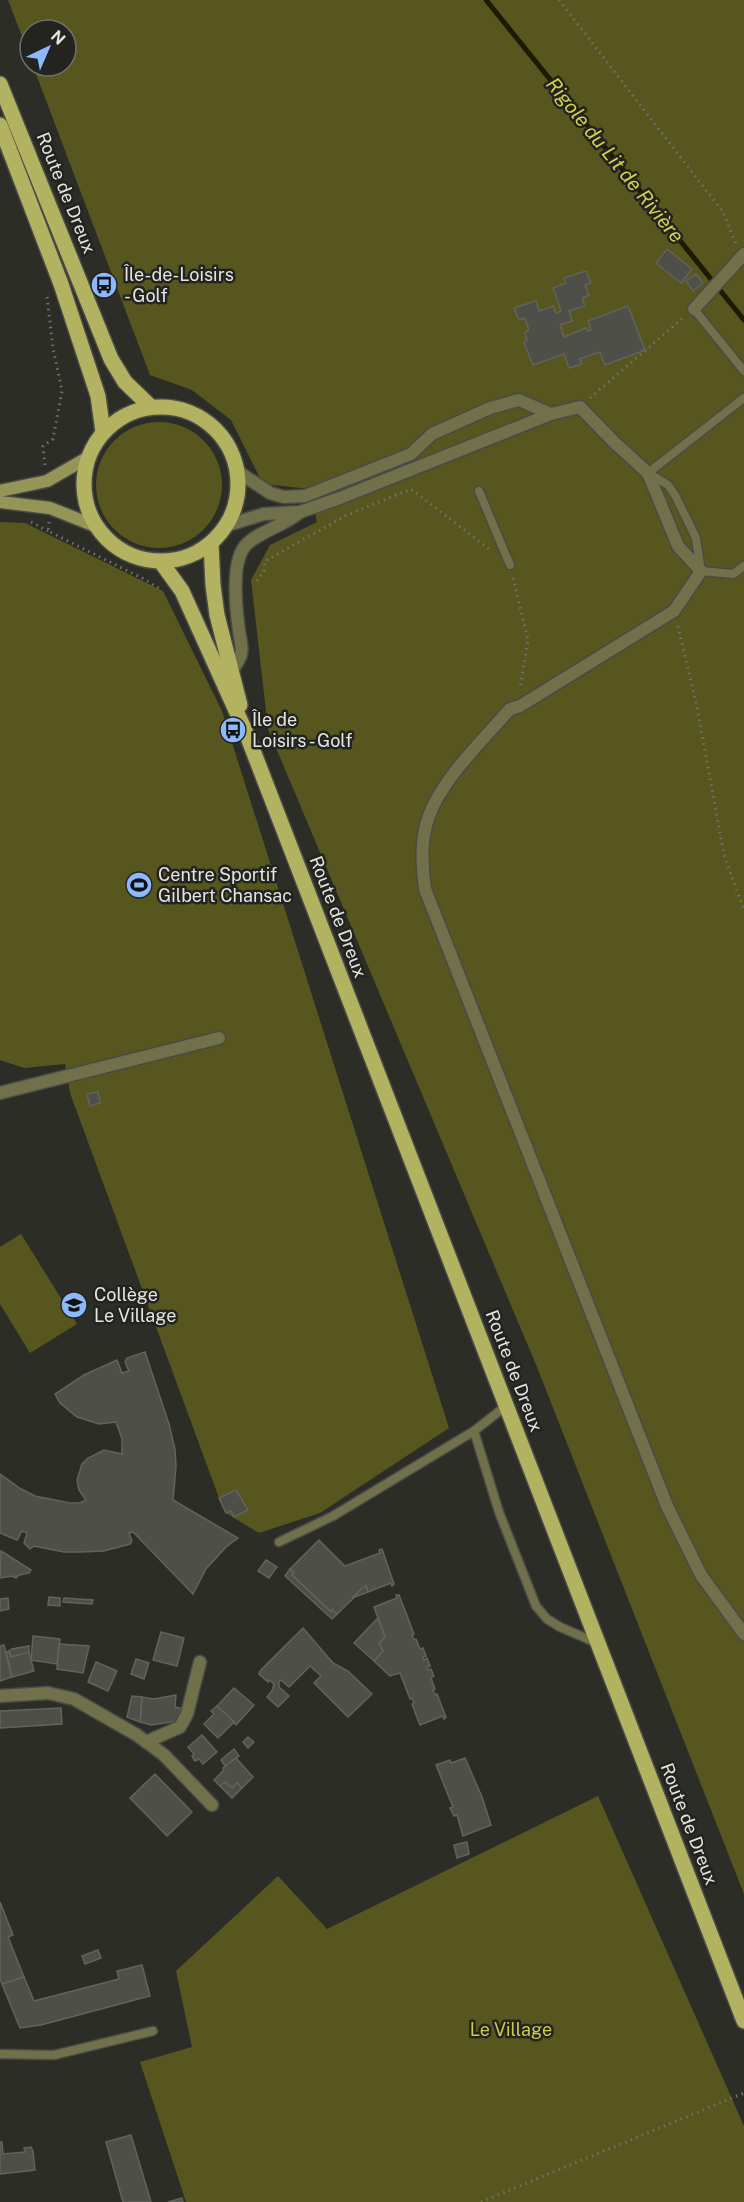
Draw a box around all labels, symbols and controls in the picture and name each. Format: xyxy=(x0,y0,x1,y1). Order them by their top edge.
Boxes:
north arrow xyxy=(18,18,78,78)
text: N xyxy=(47,26,69,49)
water label: Rigole du Lit de Rivière xyxy=(541,73,689,248)
street label: Route de Dreux xyxy=(33,129,100,256)
place label: Île-de-Loisirs - Golf xyxy=(123,264,234,306)
bus stop icon: Île-de-Loisirs - Golf xyxy=(89,270,119,300)
place label: Île de Loisirs - Golf xyxy=(251,709,353,751)
bus stop icon: Île de Loisirs - Golf xyxy=(218,715,248,745)
street label: Route de Dreux xyxy=(306,853,371,981)
place label: Centre Sportif Gilbert Chansac xyxy=(158,864,292,906)
sports icon: Centre Sportif Gilbert Chansac xyxy=(124,870,154,900)
place label: Collège Le Village xyxy=(94,1284,176,1326)
school or university icon: Collège Le Village xyxy=(59,1290,89,1320)
street label: Route de Dreux xyxy=(482,1307,547,1435)
street label: Route de Dreux xyxy=(657,1760,722,1888)
park label: Le Village xyxy=(470,2019,552,2040)

